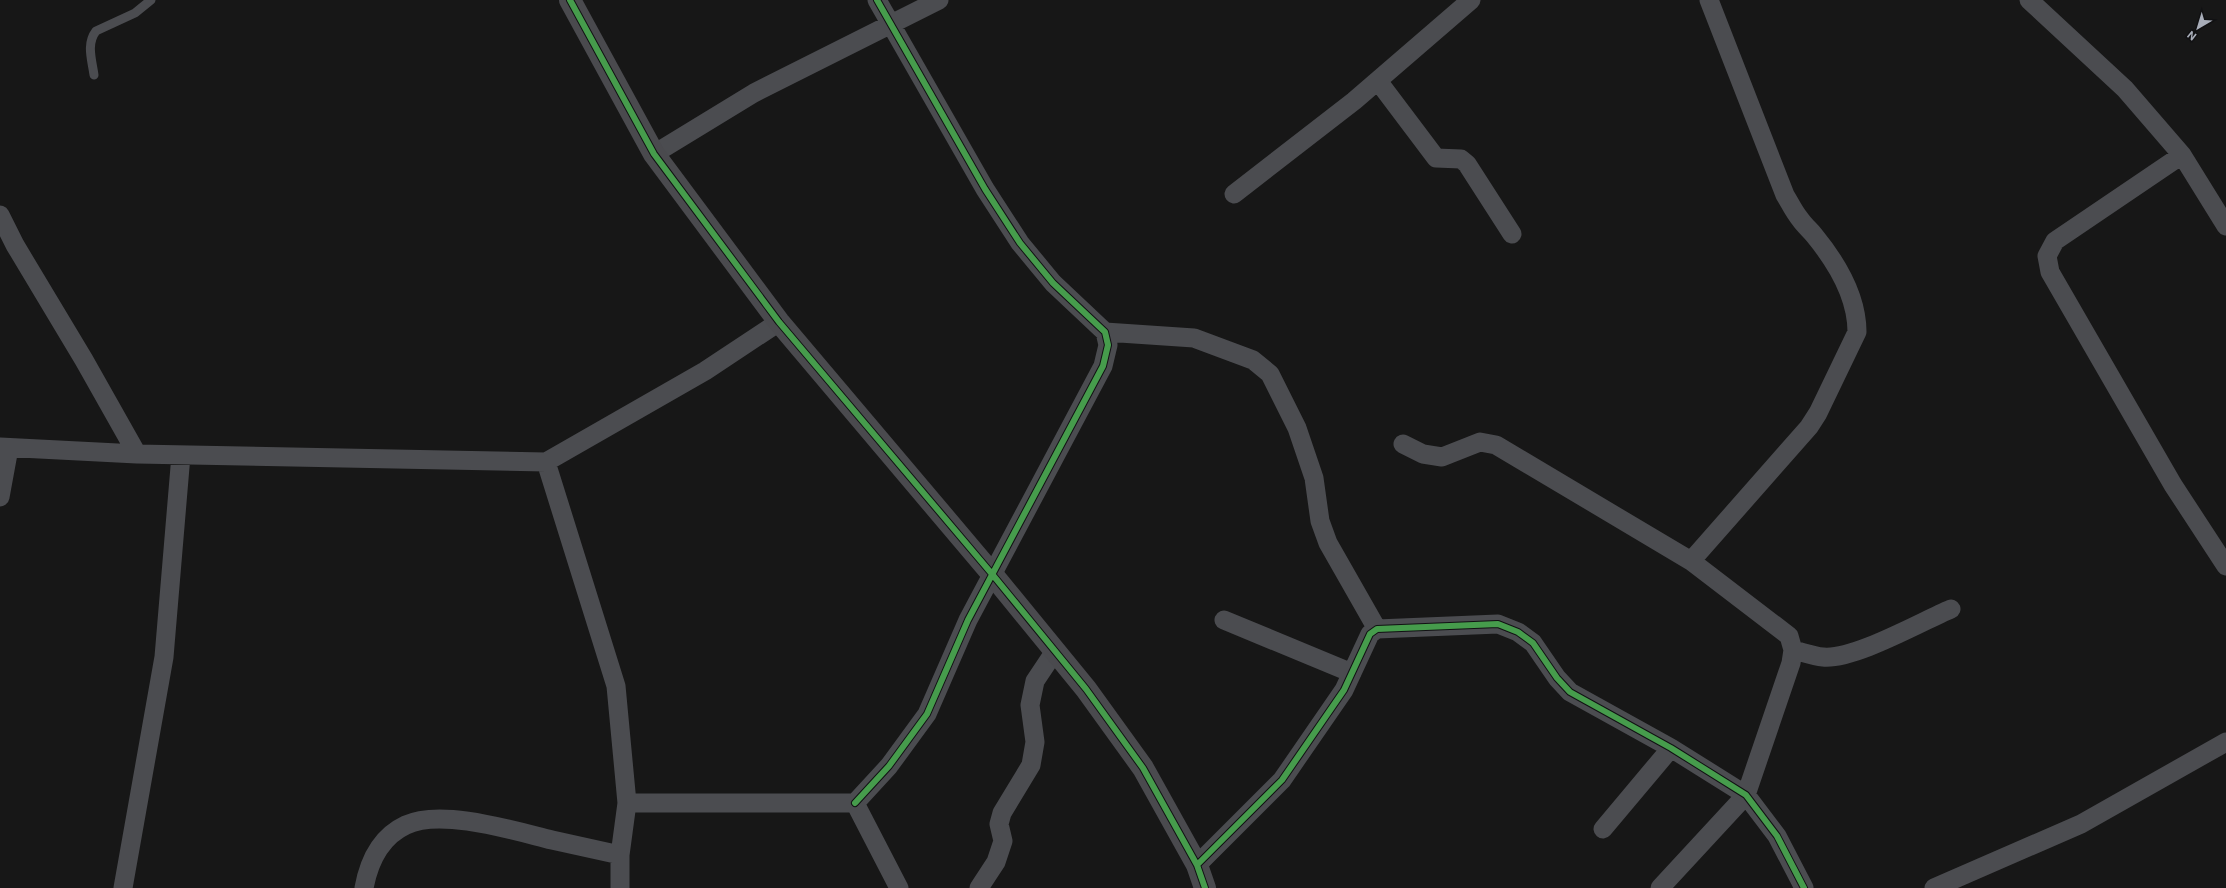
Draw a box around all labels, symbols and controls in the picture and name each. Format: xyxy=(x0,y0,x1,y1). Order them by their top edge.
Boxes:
north arrow xyxy=(2178,8,2218,48)
text: N xyxy=(2185,28,2199,43)

